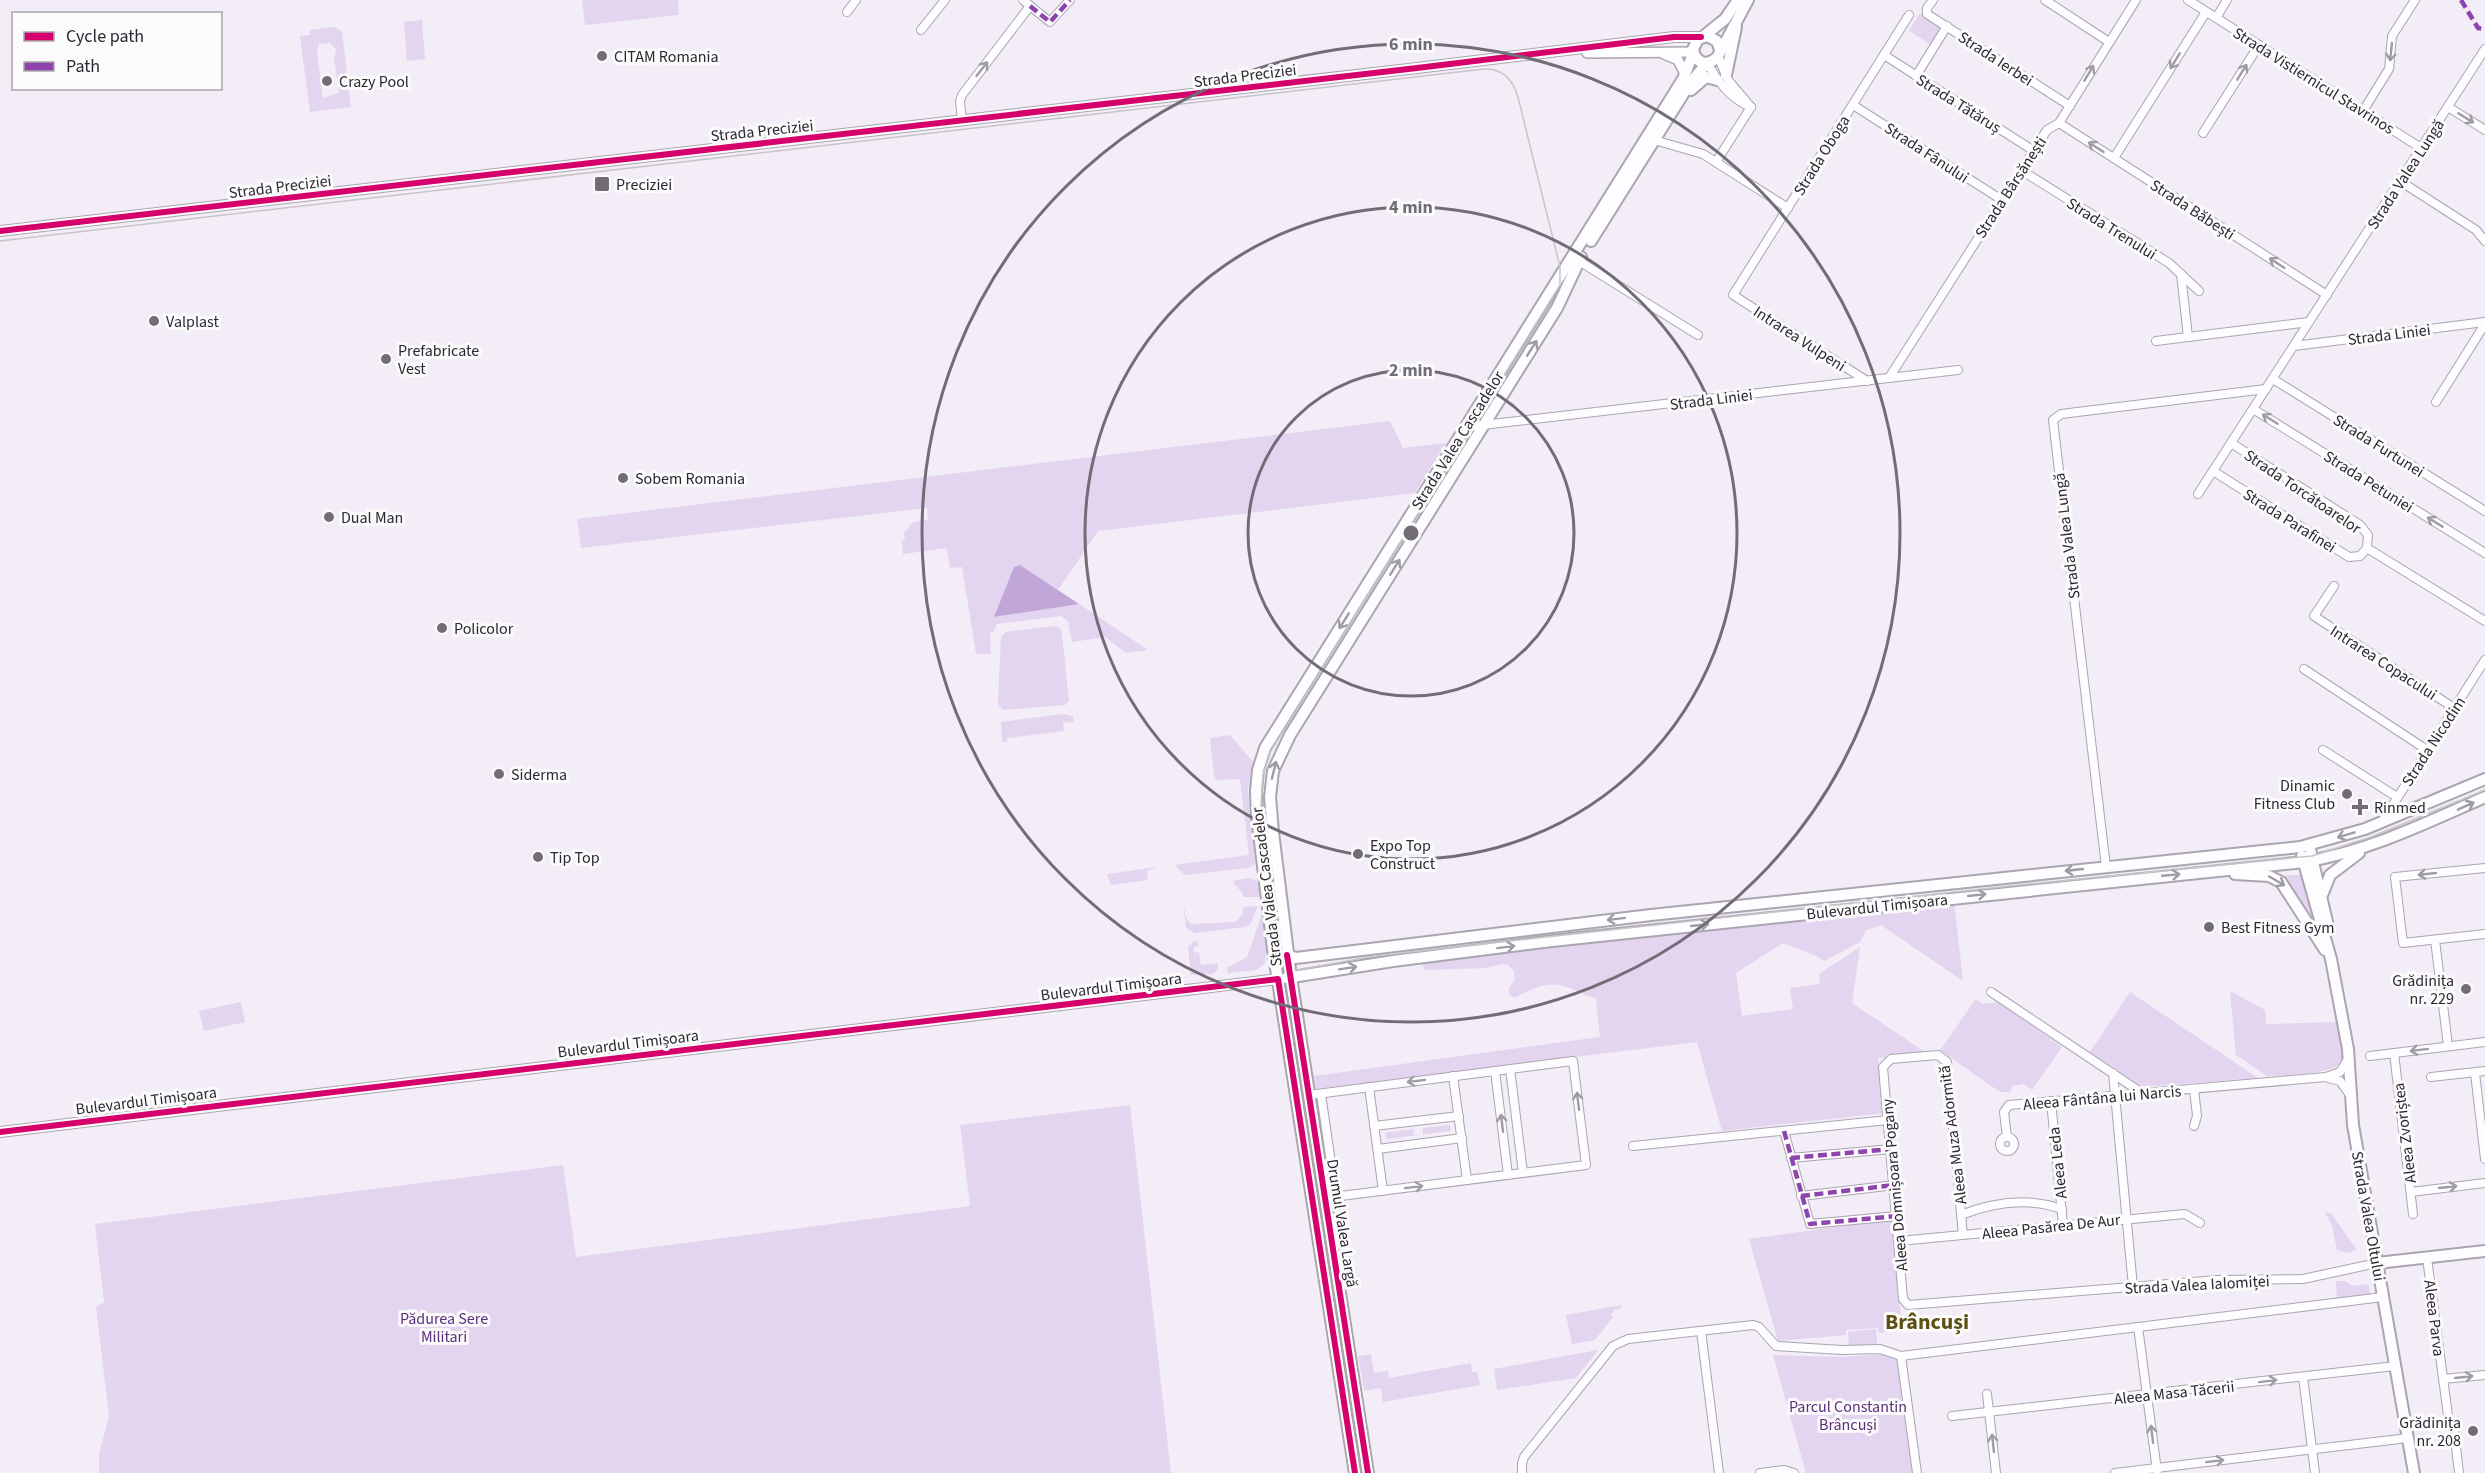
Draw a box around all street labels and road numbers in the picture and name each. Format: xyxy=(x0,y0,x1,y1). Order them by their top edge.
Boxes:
street label: Strada Vistiernicul Stavrinos xyxy=(2228,22,2399,140)
street label: Strada Ierbei xyxy=(1954,26,2037,91)
street label: Strada Preciziei xyxy=(1193,59,1298,93)
street label: Strada Tătăruș xyxy=(1912,69,2005,139)
street label: Strada Oboga xyxy=(1788,111,1855,200)
street label: Strada Preciziei xyxy=(710,115,815,147)
street label: Strada Valea Lungă xyxy=(2362,115,2450,234)
street label: Strada Fânului xyxy=(1880,117,1973,188)
street label: Strada Bârsănești xyxy=(1970,132,2052,243)
street label: Strada Preciziei xyxy=(228,170,333,204)
street label: Strada Băbești xyxy=(2146,174,2239,245)
street label: Strada Trenului xyxy=(2062,192,2161,265)
street label: Intrarea Vulpeni xyxy=(1749,301,1850,377)
street label: Strada Liniei xyxy=(2346,319,2432,351)
street label: Strada Valea Cascadelor xyxy=(1406,366,1510,514)
street label: Strada Liniei xyxy=(1668,384,1754,416)
street label: Strada Furtunei xyxy=(2329,409,2428,483)
street label: Strada Torcătoarelor xyxy=(2240,444,2366,539)
street label: Strada Petuniei xyxy=(2319,445,2418,518)
street label: Strada Valea Lungă xyxy=(2048,472,2086,600)
street label: Strada Parafinei xyxy=(2239,483,2340,558)
street label: Intrarea Copacului xyxy=(2326,620,2441,706)
street label: Strada Nicodim xyxy=(2397,692,2471,791)
street label: Strada Valea Cascadelor xyxy=(1246,806,1288,968)
street label: Bulevardul Timișoara xyxy=(1805,889,1949,925)
street label: Bulevardul Timișoara xyxy=(1039,967,1183,1007)
street label: Bulevardul Timișoara xyxy=(556,1024,700,1064)
street label: Aleea Muza Adormită xyxy=(1934,1064,1972,1206)
street label: Aleea Fântâna lui Narcis xyxy=(2022,1080,2182,1116)
street label: Bulevardul Timișoara xyxy=(74,1081,218,1121)
street label: Aleea Zvoriștea xyxy=(2388,1081,2422,1184)
street label: Aleea Domnișoara Pogany xyxy=(1876,1097,1914,1272)
street label: Aleea Leda xyxy=(2043,1126,2073,1200)
street label: Strada Valea Oltului xyxy=(2346,1150,2390,1283)
street label: Drumul Valea Largă xyxy=(1321,1158,1363,1289)
street label: Aleea Pasărea De Aur xyxy=(1981,1209,2122,1245)
street label: Strada Valea Ialomiței xyxy=(2124,1270,2270,1300)
street label: Aleea Parva xyxy=(2418,1278,2450,1358)
street label: Aleea Masa Tăcerii xyxy=(2113,1376,2236,1410)

